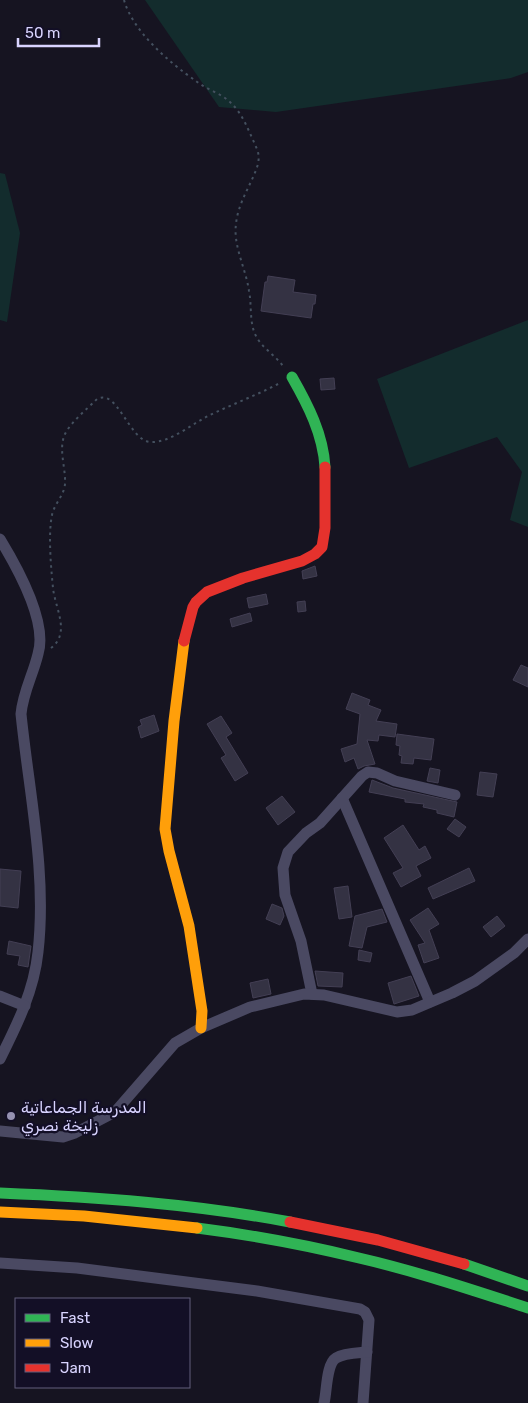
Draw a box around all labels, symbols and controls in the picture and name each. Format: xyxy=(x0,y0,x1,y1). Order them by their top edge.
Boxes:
scale bar xyxy=(18,15,99,47)
text: 50 m xyxy=(25,24,60,42)
place label: المدرسة الجماعاتية زليخة نصري xyxy=(21,1098,147,1137)
marker: المدرسة الجماعاتية زليخة نصري xyxy=(5,1110,17,1122)
legend xyxy=(15,1298,190,1388)
text: Fast xyxy=(60,1309,90,1327)
text: Slow xyxy=(60,1334,93,1352)
text: Jam xyxy=(60,1359,91,1377)

